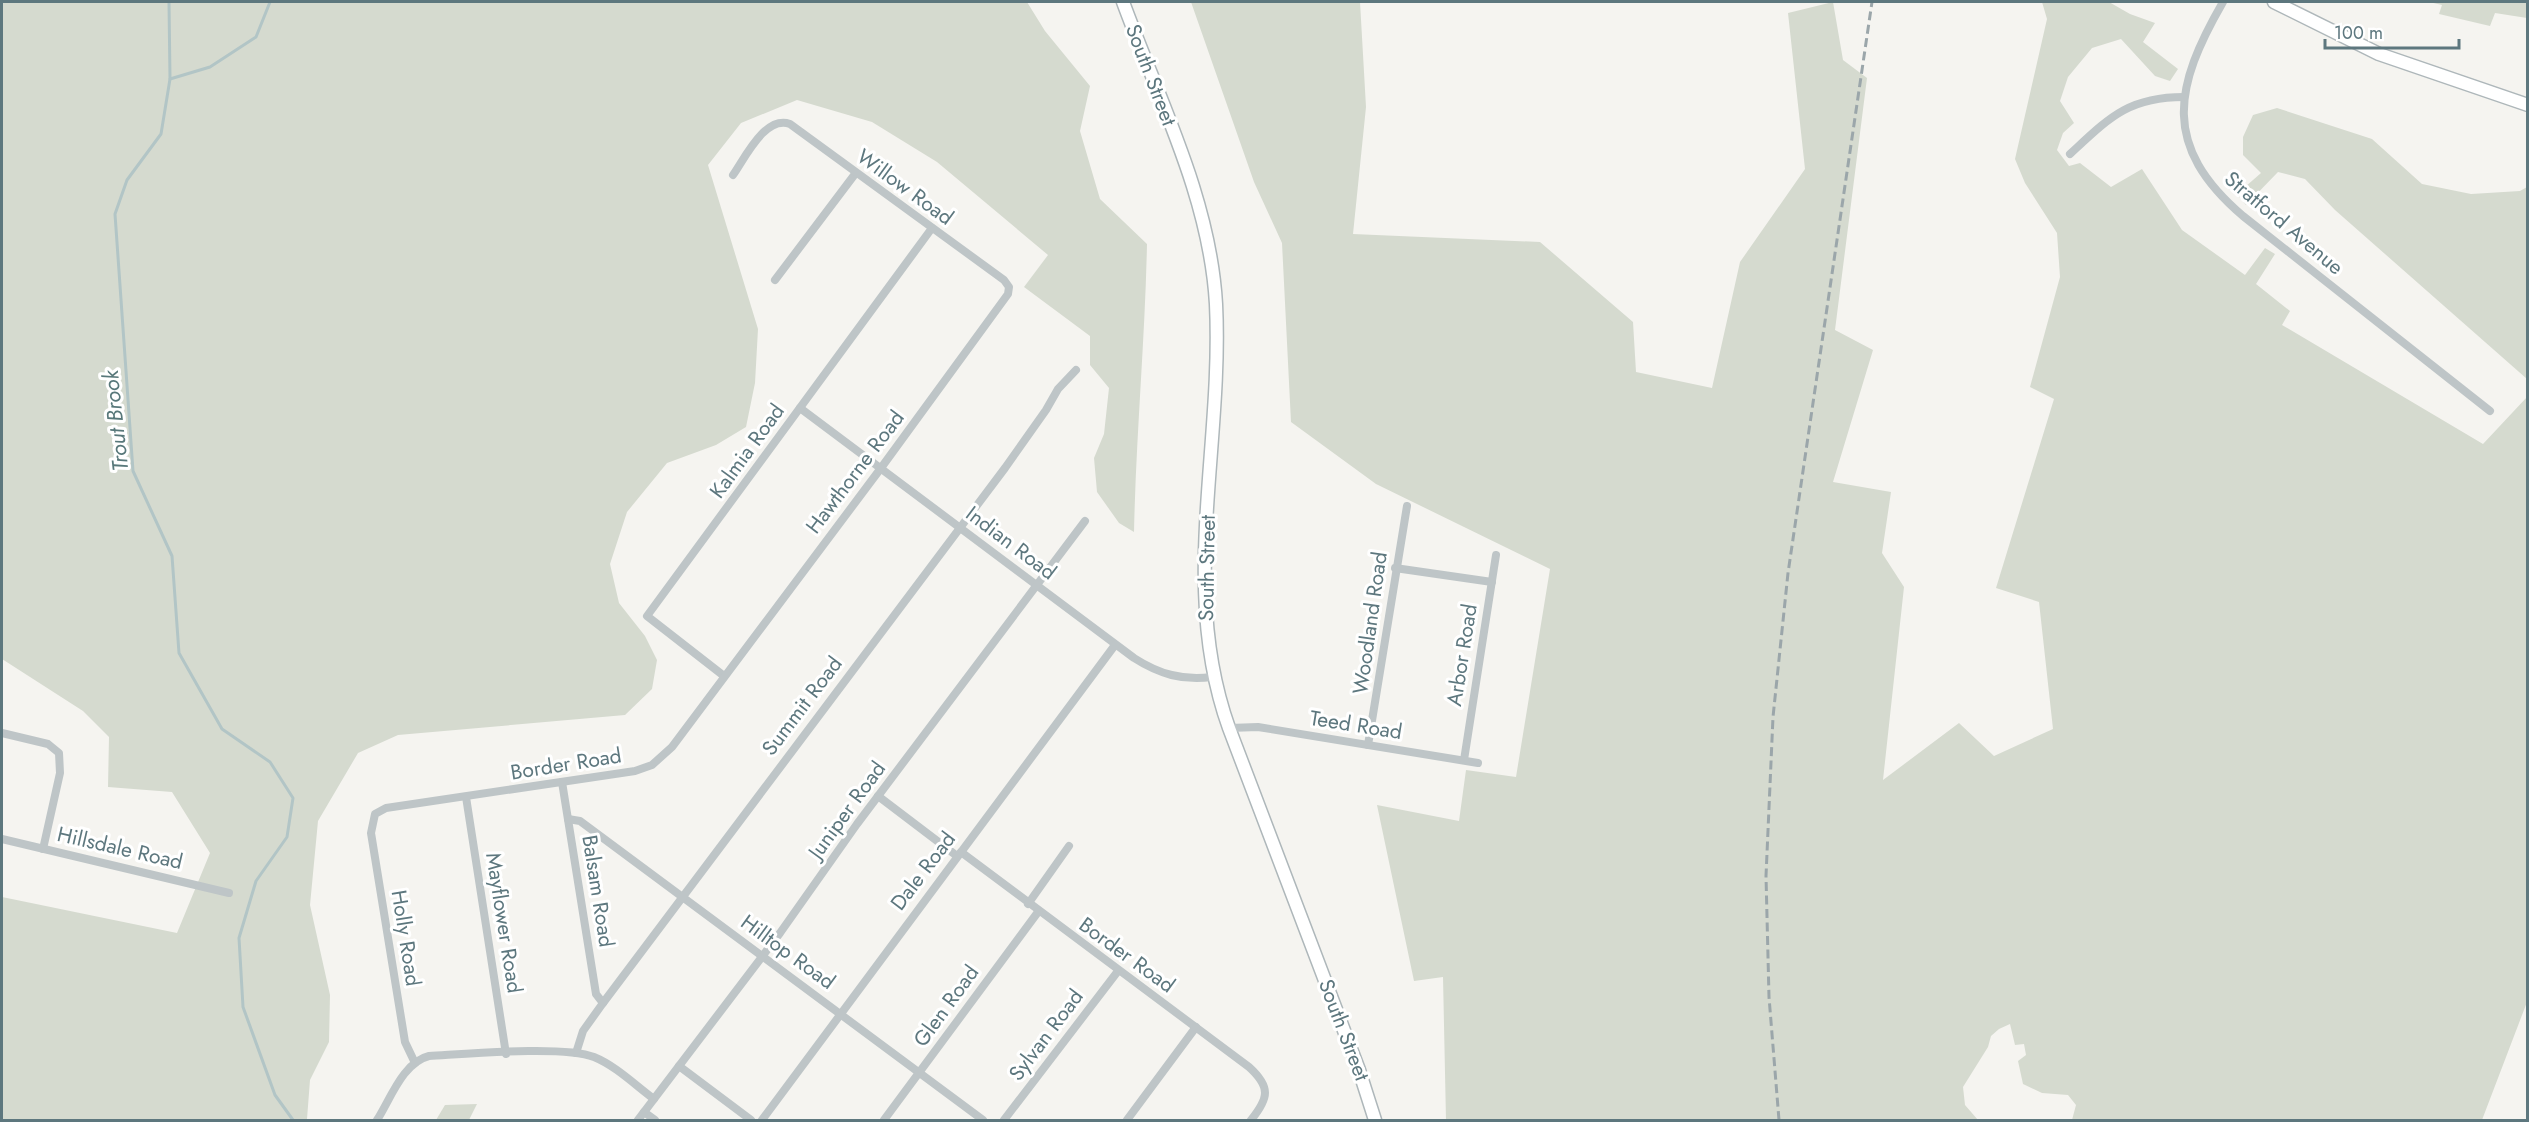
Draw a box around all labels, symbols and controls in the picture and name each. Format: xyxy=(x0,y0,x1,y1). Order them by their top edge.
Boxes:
scale bar xyxy=(2325,12,2458,50)
street label: South Street xyxy=(1118,20,1184,130)
text: 100 m xyxy=(2334,20,2383,46)
street label: Willow Road xyxy=(850,142,960,232)
street label: Stratford Avenue xyxy=(2218,164,2350,282)
water label: Trout Brook xyxy=(94,367,136,473)
street label: Kalmia Road xyxy=(702,398,792,504)
street label: Hawthorne Road xyxy=(799,404,911,540)
street label: Indian Road xyxy=(960,499,1062,587)
street label: South Street xyxy=(1191,515,1223,621)
street label: Woodland Road xyxy=(1345,550,1395,696)
street label: Arbor Road xyxy=(1439,602,1485,708)
street label: Summit Road xyxy=(755,650,849,762)
street label: Teed Road xyxy=(1308,703,1404,747)
street label: Border Road xyxy=(508,740,624,788)
street label: Juniper Road xyxy=(800,755,893,867)
street label: Hillsdale Road xyxy=(54,819,186,877)
street label: Dale Road xyxy=(883,825,963,917)
street label: Balsam Road xyxy=(574,833,622,949)
street label: Mayflower Road xyxy=(478,851,530,995)
street label: Holly Road xyxy=(384,888,428,988)
street label: Hilltop Road xyxy=(735,907,841,997)
street label: Border Road xyxy=(1073,910,1181,1000)
street label: Glen Road xyxy=(906,959,986,1053)
street label: South Street xyxy=(1311,975,1377,1085)
street label: Sylvan Road xyxy=(1002,983,1090,1087)

